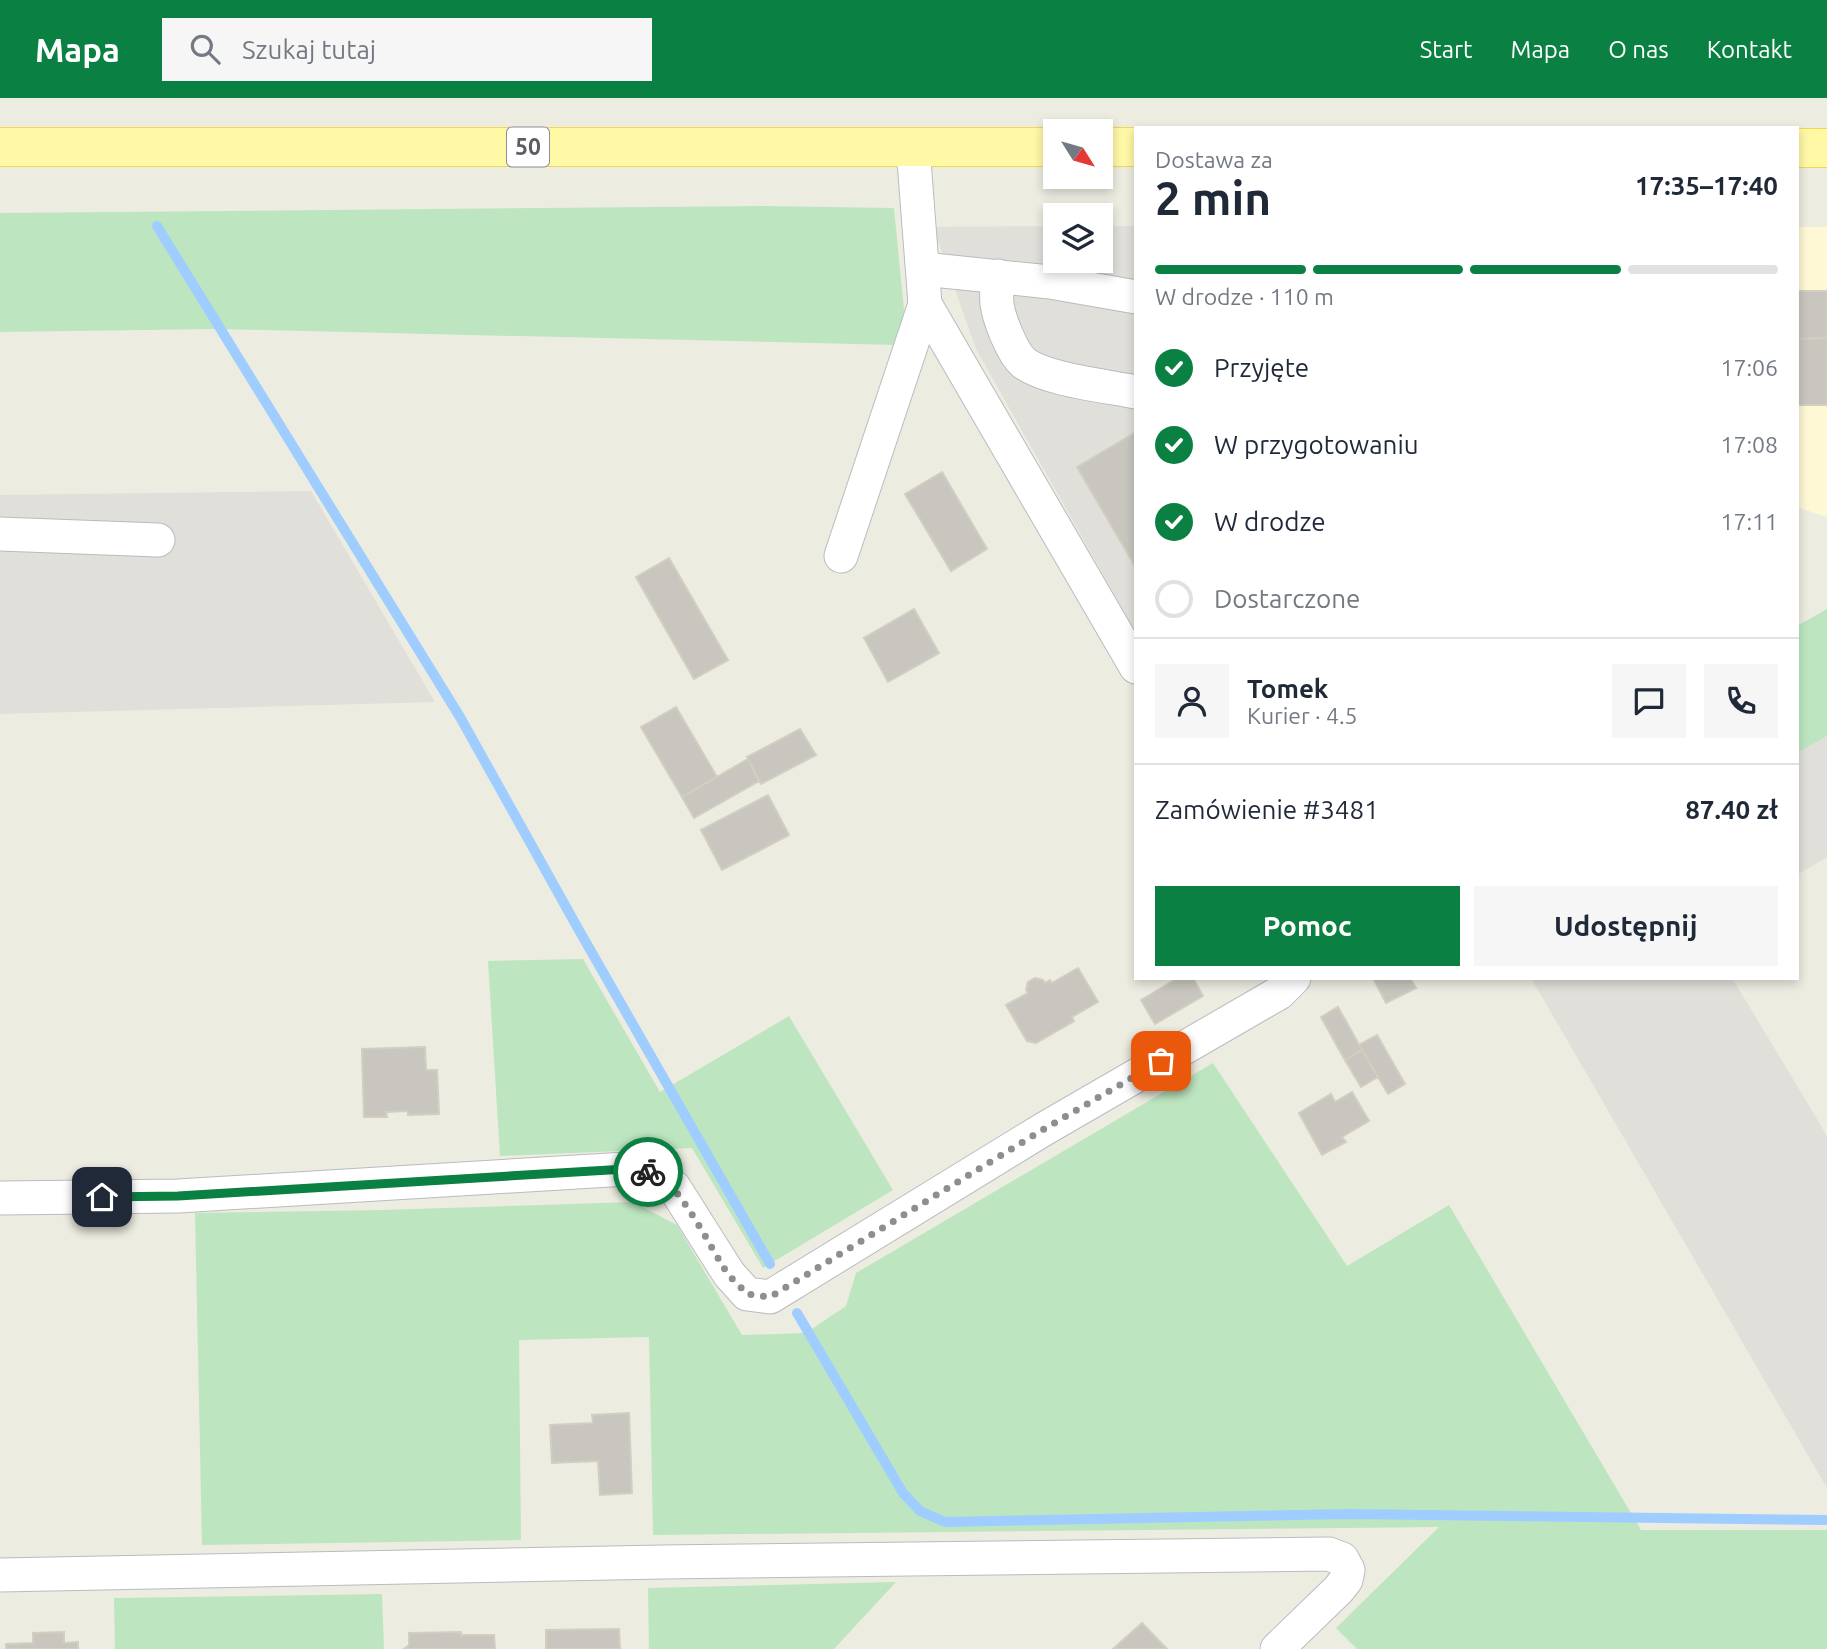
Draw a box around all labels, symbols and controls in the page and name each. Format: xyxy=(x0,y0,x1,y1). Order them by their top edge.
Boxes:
search box xyxy=(162,18,652,81)
icon: search xyxy=(186,30,224,68)
text: Mapa xyxy=(35,31,120,68)
text: Szukaj tutaj xyxy=(242,35,376,64)
text: Start xyxy=(1420,36,1473,63)
text: Mapa xyxy=(1511,36,1570,63)
text: O nas xyxy=(1608,36,1669,63)
text: Kontakt xyxy=(1707,36,1792,63)
north arrow xyxy=(1043,119,1113,189)
map controls xyxy=(1043,119,1113,273)
road number: 50 xyxy=(507,128,549,166)
text: Dostawa za xyxy=(1155,147,1273,172)
text: 17:35–17:40 xyxy=(1635,171,1778,200)
text: 2 min xyxy=(1155,172,1271,224)
button: layers xyxy=(1043,203,1113,273)
text: W drodze · 110 m xyxy=(1155,284,1334,309)
icon: check xyxy=(1155,349,1193,387)
text: Przyjęte xyxy=(1214,353,1309,382)
text: 17:06 xyxy=(1720,355,1778,380)
icon: check xyxy=(1155,426,1193,464)
text: W przygotowaniu xyxy=(1214,430,1419,459)
text: 17:08 xyxy=(1720,432,1778,457)
icon: check xyxy=(1155,503,1193,541)
text: W drodze xyxy=(1214,507,1326,536)
text: 17:11 xyxy=(1720,509,1778,534)
text: Dostarczone xyxy=(1214,584,1360,613)
button: person xyxy=(1155,664,1229,738)
button: chat xyxy=(1612,664,1686,738)
button: phone xyxy=(1704,664,1778,738)
text: Tomek xyxy=(1247,674,1328,703)
text: Kurier · 4.5 xyxy=(1247,703,1358,728)
text: Zamówienie #3481 xyxy=(1155,795,1379,824)
text: 87.40 zł xyxy=(1685,795,1778,824)
button: Pomoc xyxy=(1155,886,1460,966)
button: Udostępnij xyxy=(1474,886,1778,966)
pin xyxy=(1131,1031,1191,1091)
icon: bag xyxy=(1142,1042,1180,1080)
courier xyxy=(613,1137,683,1207)
icon: bike xyxy=(629,1153,667,1191)
pin xyxy=(72,1167,132,1227)
icon: home xyxy=(83,1178,121,1216)

